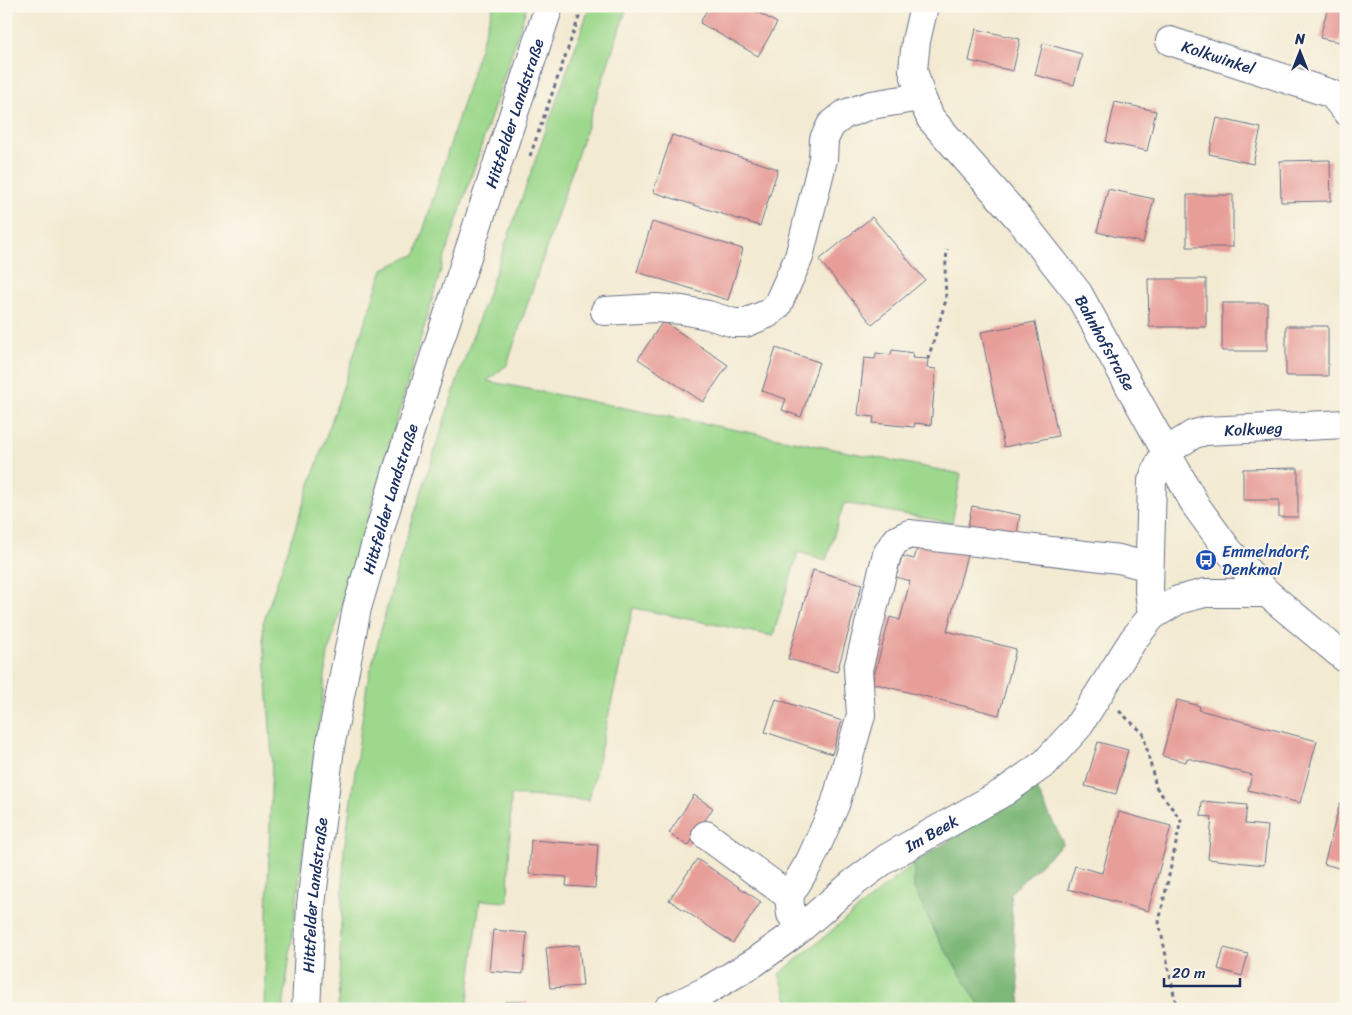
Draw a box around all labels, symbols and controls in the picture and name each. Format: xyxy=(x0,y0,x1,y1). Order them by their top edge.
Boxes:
text: N xyxy=(1294,27,1305,52)
north arrow xyxy=(1274,28,1324,78)
street label: Kolkwinkel xyxy=(1178,32,1259,83)
street label: Hittfelder Landstraße xyxy=(476,34,553,192)
street label: Bahnhofstraße xyxy=(1067,289,1144,396)
street label: Kolkweg xyxy=(1224,413,1283,445)
street label: Hittfelder Landstraße xyxy=(354,419,427,578)
place label: Emmelndorf, Denkmal xyxy=(1222,537,1310,584)
bus stop icon: Emmelndorf, Denkmal xyxy=(1194,548,1218,572)
street label: Im Beek xyxy=(898,806,964,861)
street label: Hittfelder Landstraße xyxy=(294,816,336,974)
scale bar xyxy=(1164,955,1241,987)
text: 20 m xyxy=(1172,960,1206,986)

